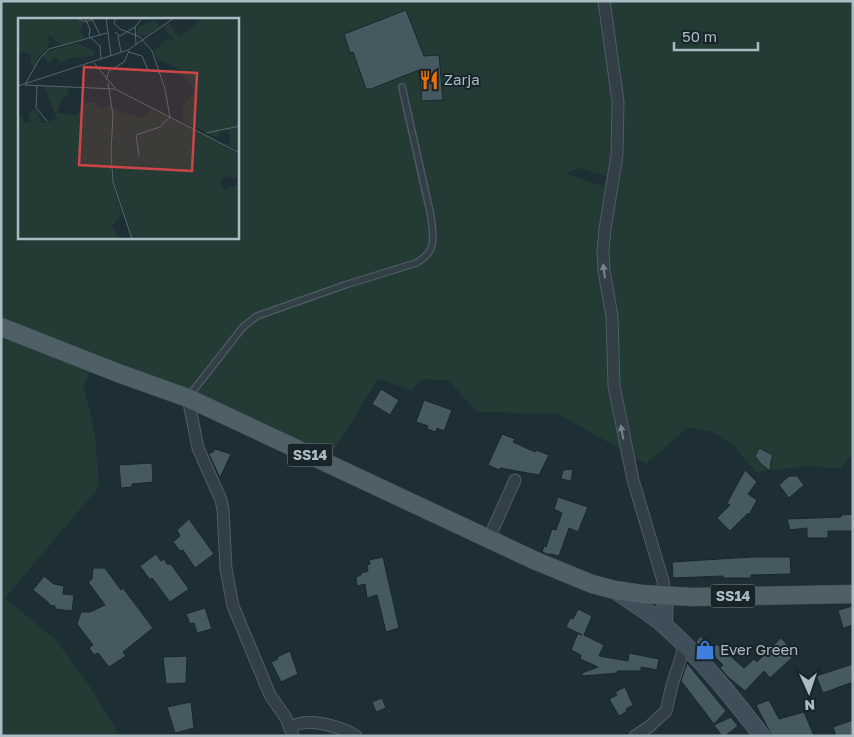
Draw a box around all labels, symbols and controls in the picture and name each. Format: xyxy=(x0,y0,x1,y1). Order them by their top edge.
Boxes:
inset map xyxy=(18,18,239,239)
scale bar xyxy=(674,20,758,52)
text: 50 m xyxy=(682,27,717,45)
restaurant icon: Zarja xyxy=(418,69,440,91)
place label: Zarja xyxy=(444,70,480,88)
one-way arrow xyxy=(600,263,608,279)
one-way arrow xyxy=(618,424,626,440)
road number: SS14 xyxy=(288,444,332,466)
road number: SS14 xyxy=(710,584,756,608)
shop icon: Ever Green xyxy=(694,639,716,661)
place label: Ever Green xyxy=(720,640,798,658)
north arrow xyxy=(784,667,834,717)
text: N xyxy=(804,697,815,714)

